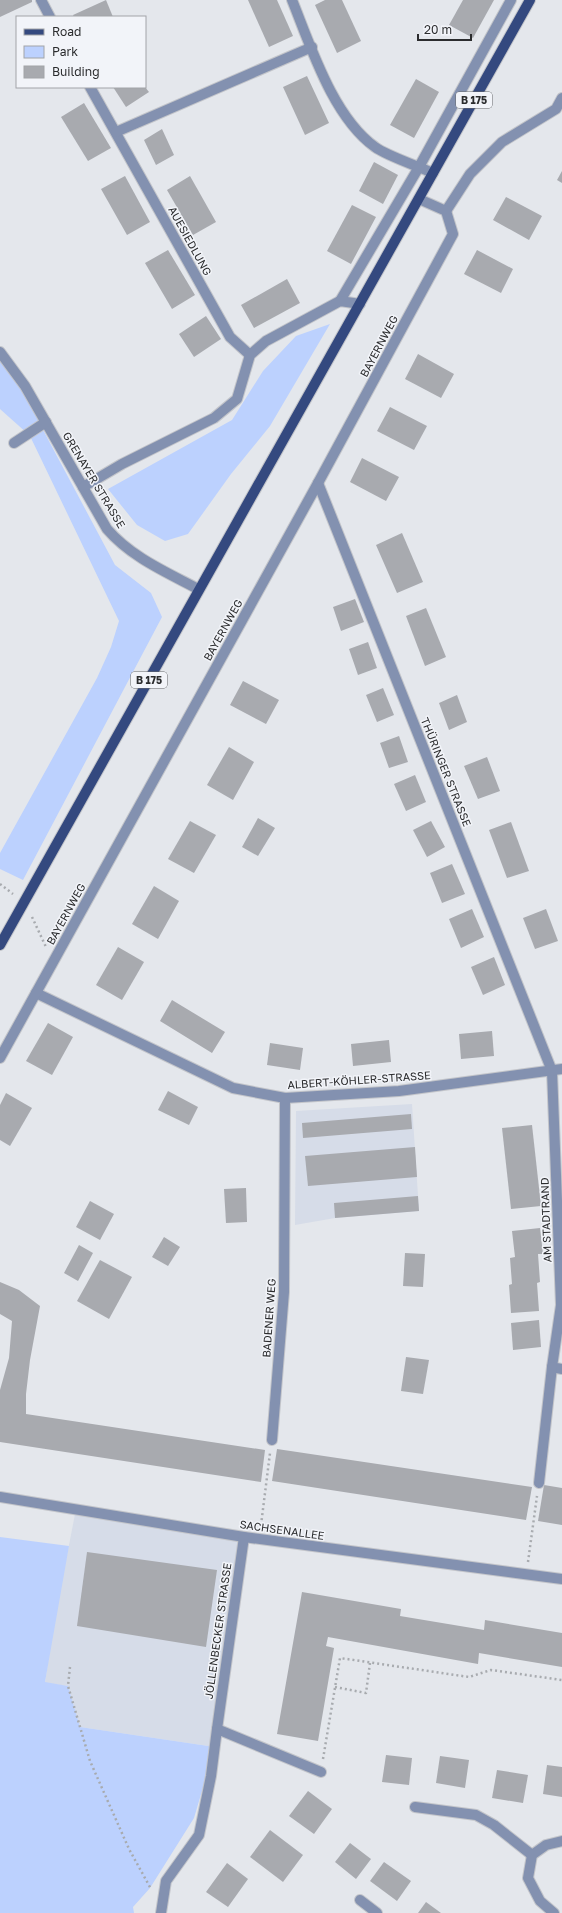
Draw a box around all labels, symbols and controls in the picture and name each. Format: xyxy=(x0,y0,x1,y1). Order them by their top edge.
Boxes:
legend xyxy=(16,16,146,88)
scale bar xyxy=(418,16,471,42)
text: 20 m xyxy=(424,22,452,37)
text: Road xyxy=(52,24,81,39)
text: Park xyxy=(52,44,78,59)
text: Building xyxy=(52,64,100,79)
road number: B 175 xyxy=(456,92,492,108)
street label: AUESIEDLUNG xyxy=(166,204,215,278)
street label: BAYERNWEG xyxy=(357,312,400,379)
street label: GRENAYER STRASSE xyxy=(61,429,128,530)
street label: BAYERNWEG xyxy=(200,597,245,663)
road number: B 175 xyxy=(131,672,167,688)
street label: THÜRINGER STRASSE xyxy=(419,715,474,829)
street label: BAYERNWEG xyxy=(43,881,88,947)
street label: ALBERT-KÖHLER-STRASSE xyxy=(287,1068,431,1091)
street label: AM STADTRAND xyxy=(538,1177,553,1263)
street label: BADENER WEG xyxy=(259,1278,278,1358)
street label: SACHSENALLEE xyxy=(239,1517,326,1542)
street label: JÖLLENBECKER STRASSE xyxy=(202,1562,234,1700)

